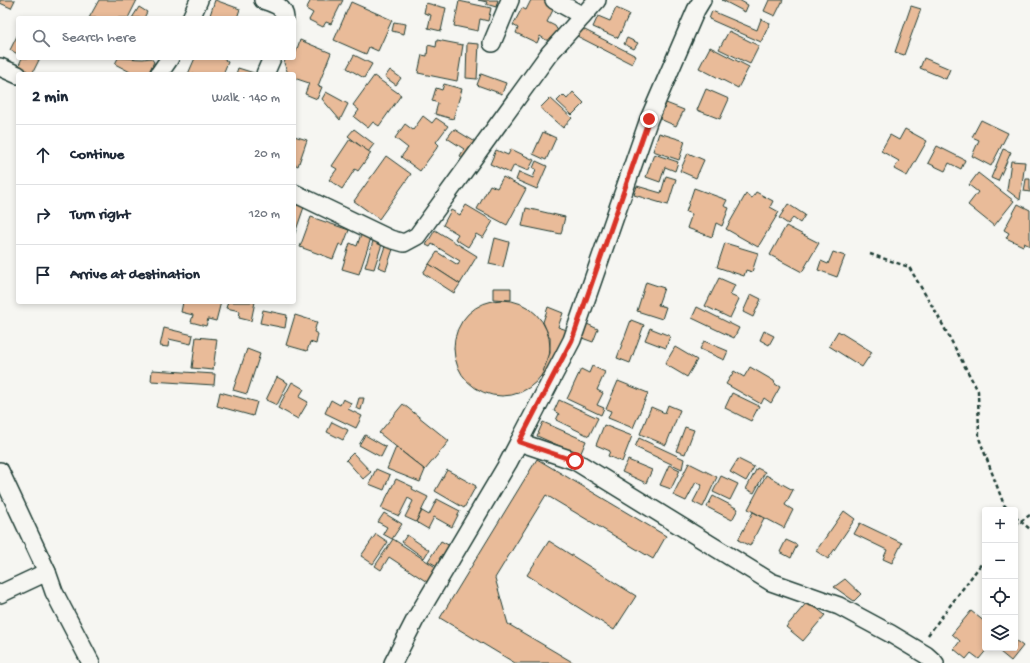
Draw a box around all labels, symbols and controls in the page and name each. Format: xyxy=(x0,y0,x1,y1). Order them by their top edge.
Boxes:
search box xyxy=(16,16,296,60)
icon: search xyxy=(30,27,52,49)
text: Search here xyxy=(62,29,136,47)
text: 2 min xyxy=(32,88,68,108)
text: Walk · 140 m xyxy=(212,91,280,106)
route end xyxy=(640,110,658,128)
icon: ahead xyxy=(32,144,54,166)
text: Continue xyxy=(70,146,124,164)
text: 20 m xyxy=(254,147,280,162)
icon: right xyxy=(32,204,54,226)
text: Turn right xyxy=(70,206,130,224)
text: 120 m xyxy=(249,207,280,222)
icon: arrive xyxy=(32,264,54,286)
text: Arrive at destination xyxy=(70,266,200,284)
route start xyxy=(566,452,584,470)
map controls xyxy=(982,507,1018,651)
button: + xyxy=(982,507,1018,543)
button: − xyxy=(982,543,1018,579)
button: locate xyxy=(982,579,1018,615)
button: layers xyxy=(982,615,1018,651)

